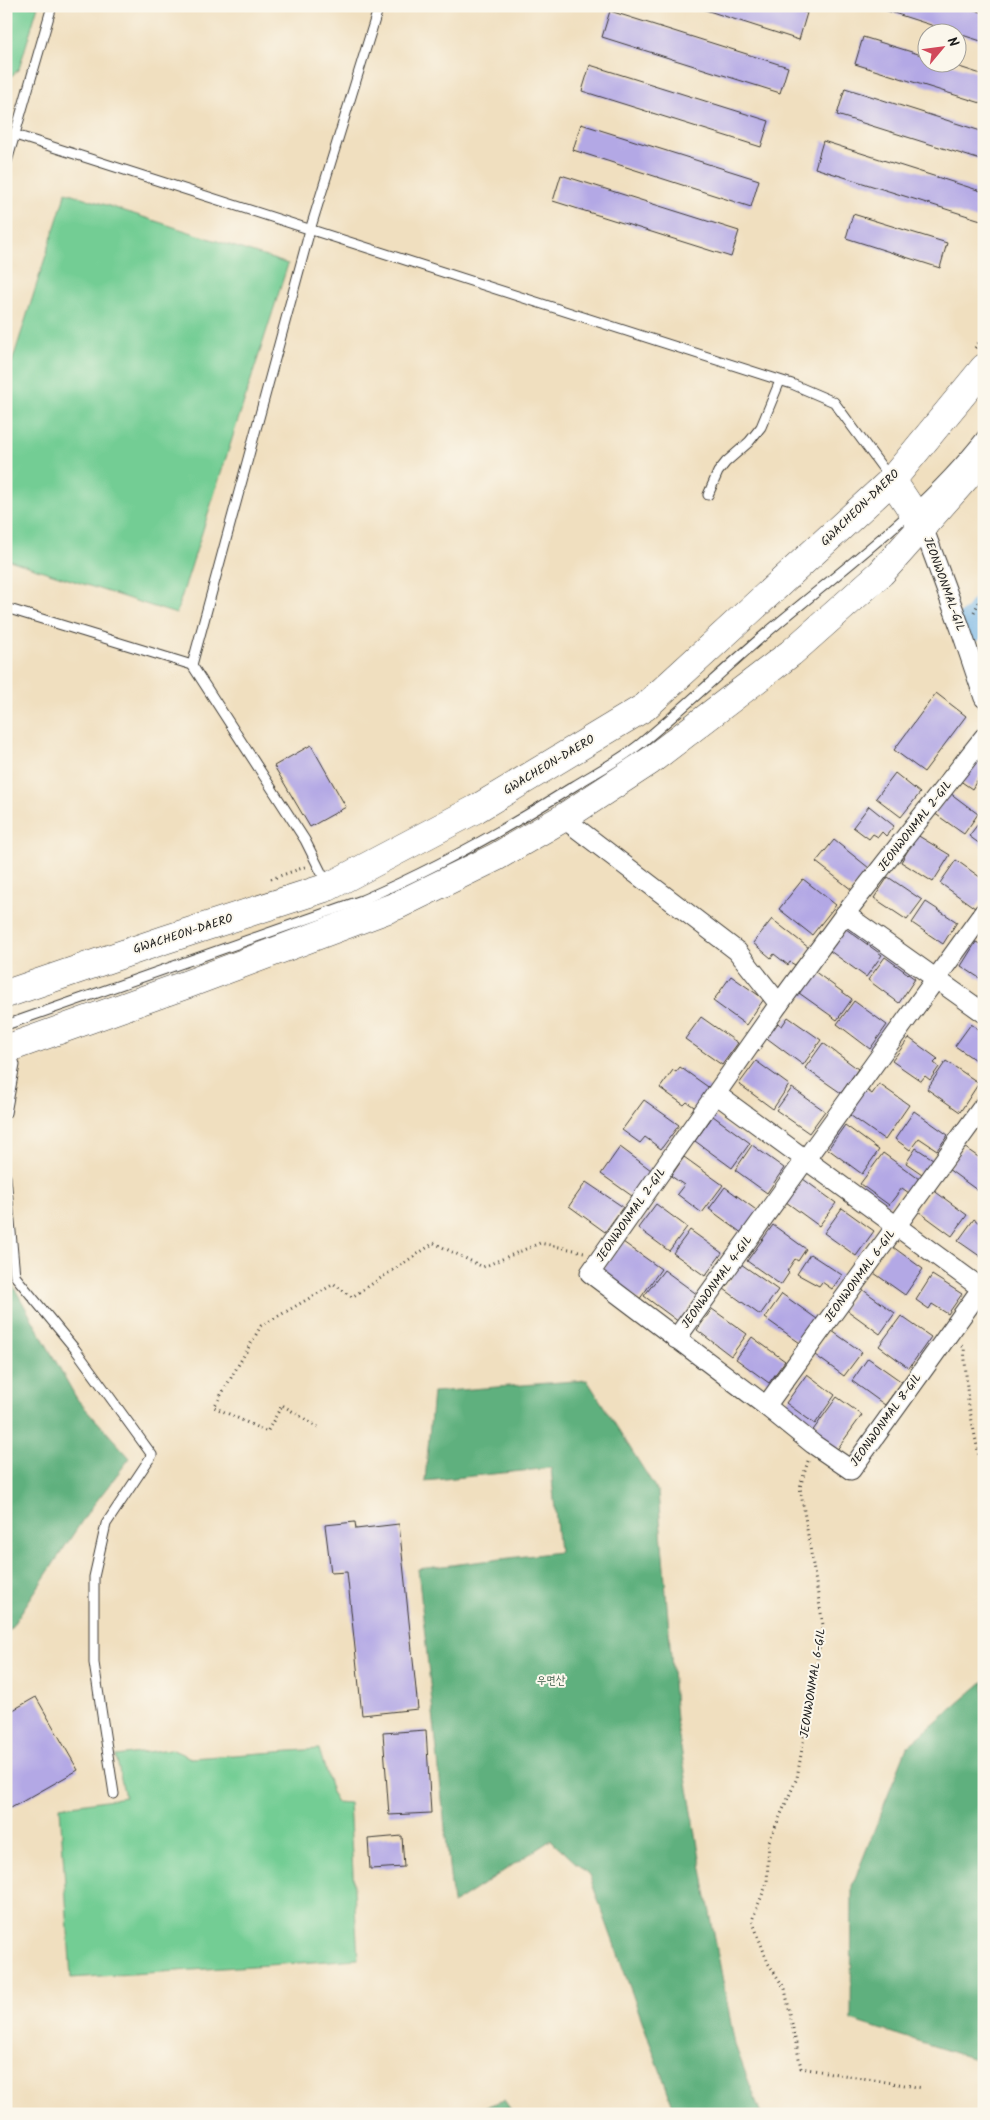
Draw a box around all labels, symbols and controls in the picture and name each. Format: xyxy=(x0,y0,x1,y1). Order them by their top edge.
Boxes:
north arrow xyxy=(918,22,968,72)
text: N xyxy=(941,33,964,52)
street label: GWACHEON-DAERO xyxy=(816,465,904,551)
street label: JEONWONMAL-GIL xyxy=(918,534,970,634)
street label: GWACHEON-DAERO xyxy=(500,730,599,800)
street label: JEONWONMAL 2-GIL xyxy=(873,776,957,876)
street label: GWACHEON-DAERO xyxy=(131,909,236,959)
street label: JEONWONMAL 2-GIL xyxy=(591,1164,671,1266)
street label: JEONWONMAL 6-GIL xyxy=(820,1226,900,1326)
street label: JEONWONMAL 4-GIL xyxy=(677,1232,757,1332)
street label: JEONWONMAL 8-GIL xyxy=(846,1369,926,1471)
street label: JEONWONMAL 6-GIL xyxy=(795,1627,831,1739)
park label: 우면산 xyxy=(537,1671,566,1690)

